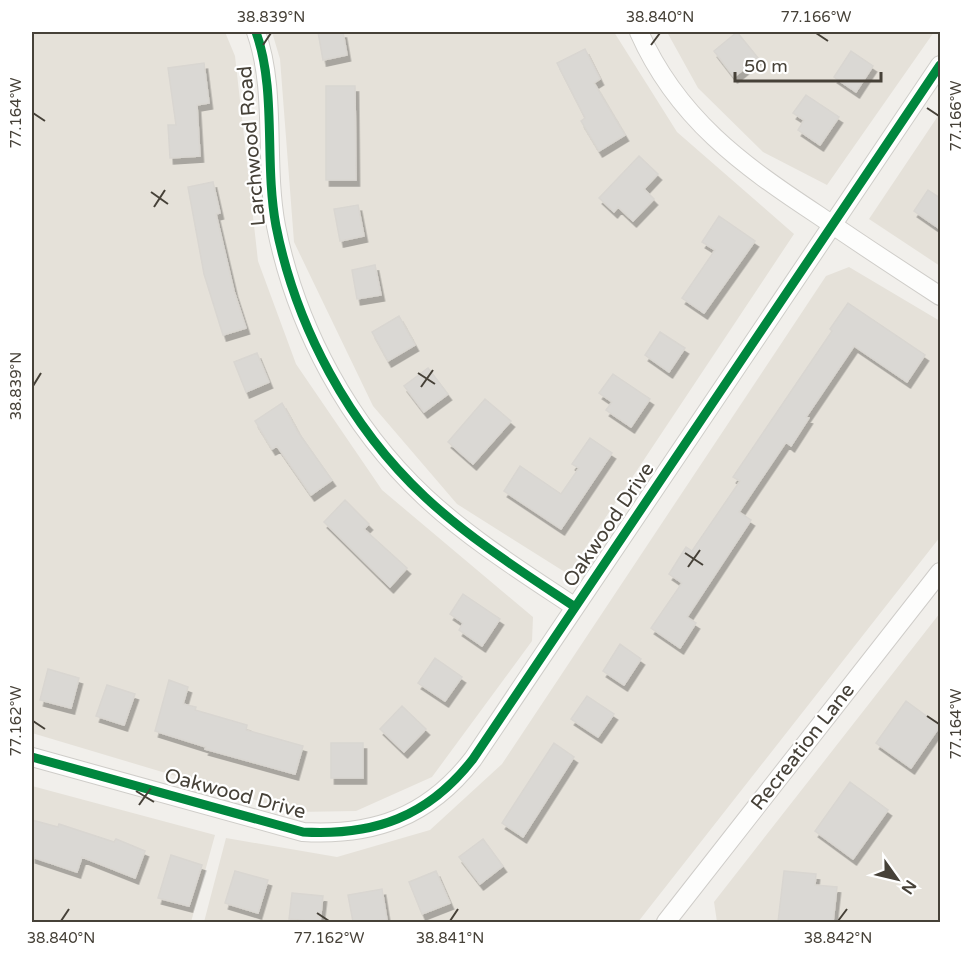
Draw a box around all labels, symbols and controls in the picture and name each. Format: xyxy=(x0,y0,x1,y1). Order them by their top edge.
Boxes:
text: 38.839°N xyxy=(237,8,305,26)
text: 38.840°N xyxy=(626,8,694,26)
text: 77.166°W xyxy=(781,8,851,26)
scale bar xyxy=(735,45,880,83)
text: 50 m xyxy=(744,55,788,77)
street label: Larchwood Road xyxy=(233,65,271,227)
text: 77.164°W xyxy=(7,77,25,149)
text: 77.166°W xyxy=(947,81,965,151)
text: 38.839°N xyxy=(7,352,25,420)
street label: Oakwood Drive xyxy=(558,458,660,592)
street label: Recreation Lane xyxy=(746,679,860,815)
text: 77.162°W xyxy=(7,685,25,757)
text: 77.164°W xyxy=(947,688,965,760)
street label: Oakwood Drive xyxy=(162,764,308,824)
north arrow xyxy=(867,849,927,909)
text: N xyxy=(897,876,920,898)
text: 38.840°N xyxy=(27,929,95,947)
text: 77.162°W xyxy=(293,929,365,947)
text: 38.841°N xyxy=(416,929,484,947)
text: 38.842°N xyxy=(804,929,872,947)

